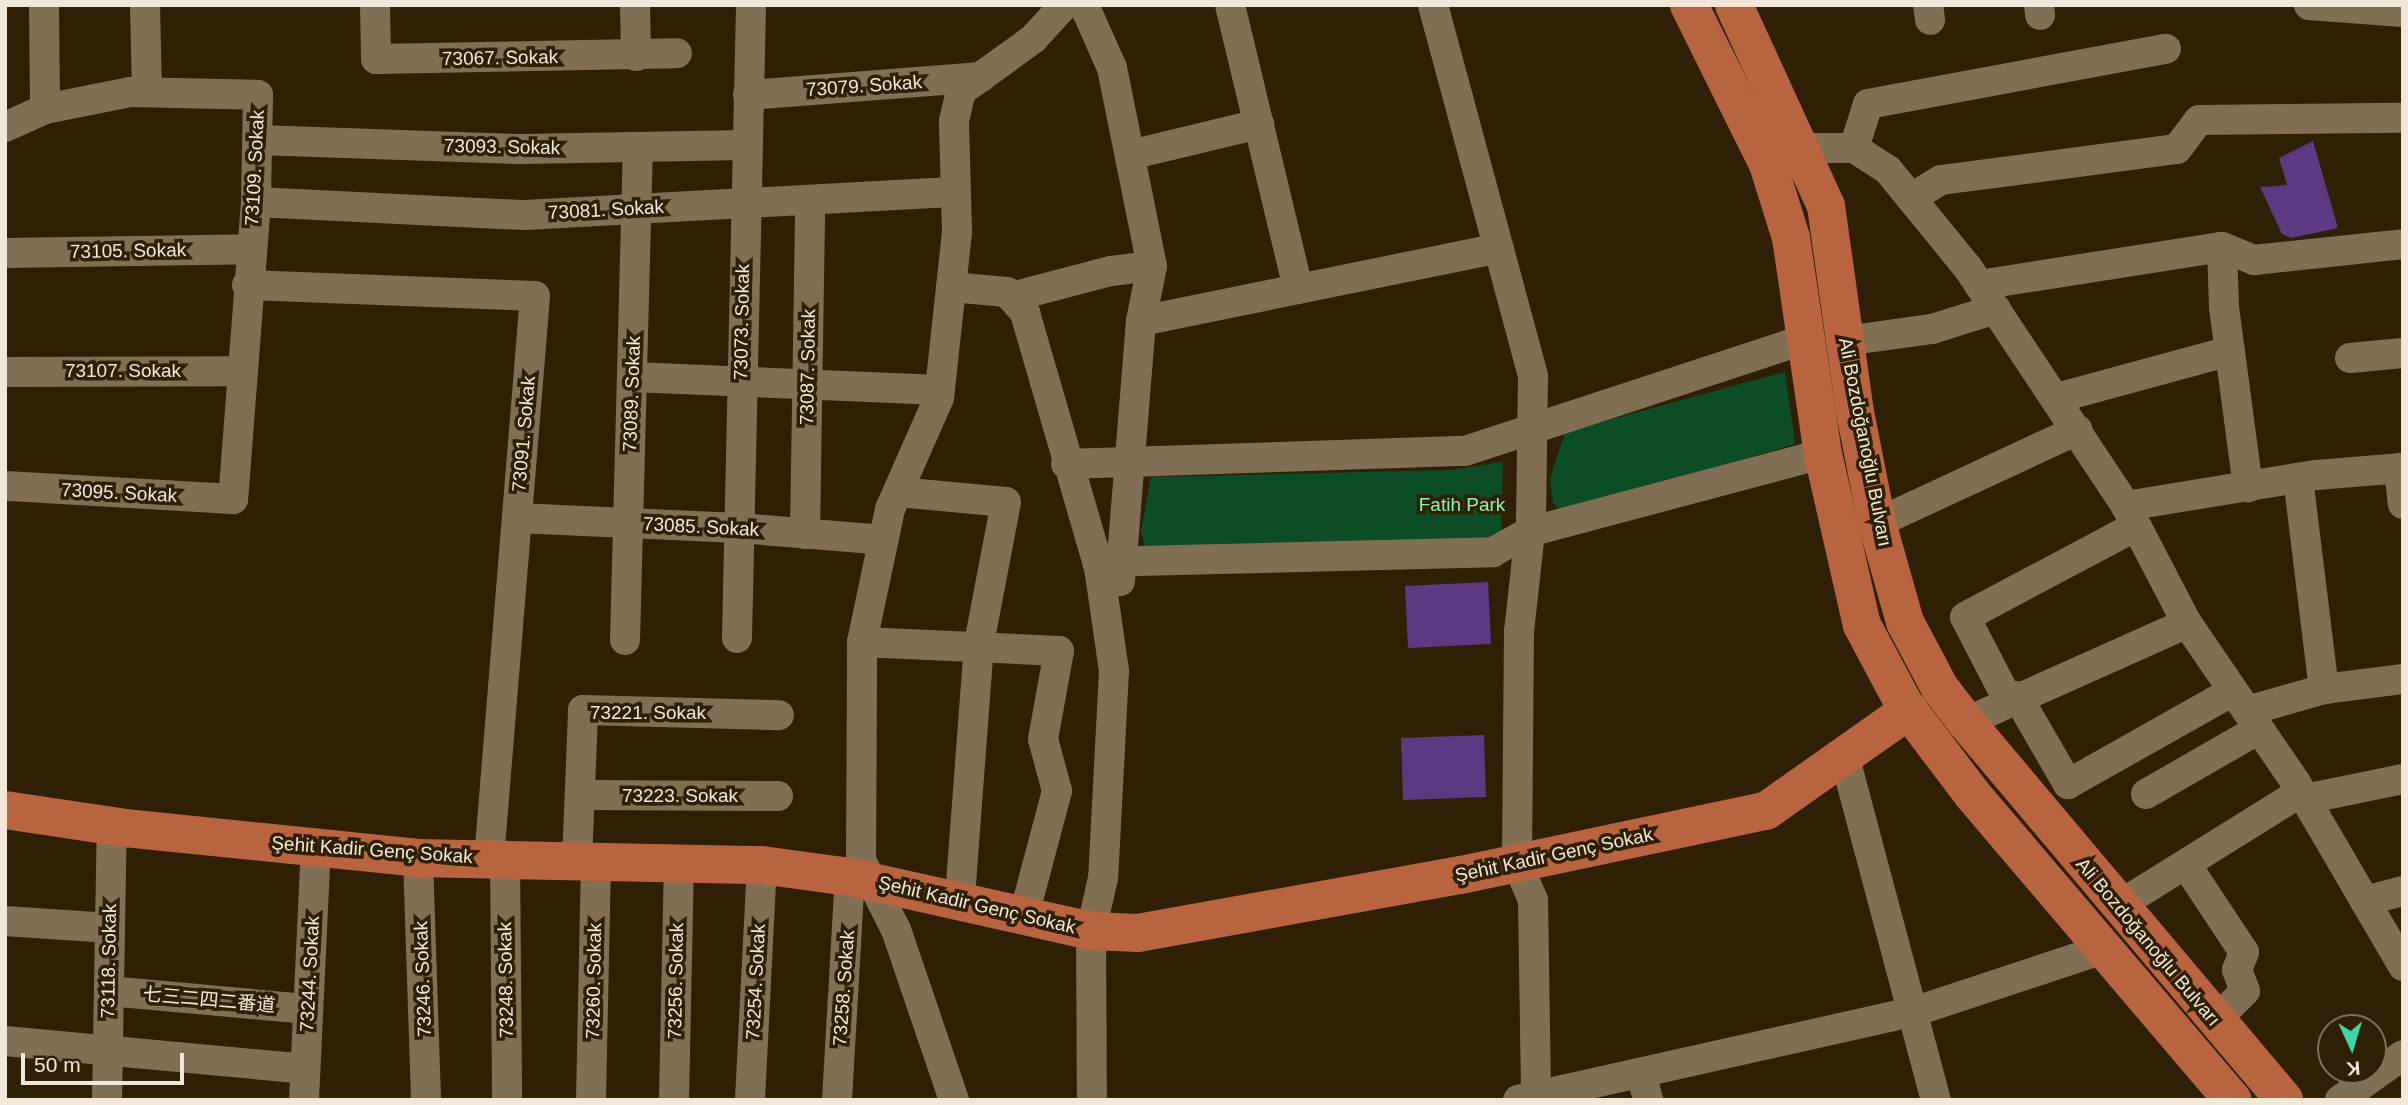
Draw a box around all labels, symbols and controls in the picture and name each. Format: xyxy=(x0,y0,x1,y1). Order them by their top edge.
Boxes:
street label: 73067. Sokak xyxy=(442,46,558,70)
street label: 73079. Sokak xyxy=(805,71,923,101)
street label: 73109. Sokak xyxy=(241,109,269,227)
street label: 73093. Sokak xyxy=(444,135,560,159)
street label: 73081. Sokak xyxy=(547,196,665,224)
street label: 73105. Sokak xyxy=(70,239,186,263)
street label: 73073. Sokak xyxy=(730,264,754,380)
street label: 73087. Sokak xyxy=(796,309,820,425)
street label: 73089. Sokak xyxy=(619,336,645,452)
street label: Ali Bozdoğanoğlu Bulvarı xyxy=(1834,336,1896,548)
street label: 73107. Sokak xyxy=(65,360,181,382)
street label: 73091. Sokak xyxy=(508,375,540,493)
street label: 73095. Sokak xyxy=(60,479,178,507)
park label: Fatih Park xyxy=(1419,494,1505,516)
street label: 73085. Sokak xyxy=(642,513,760,541)
street label: 73221. Sokak xyxy=(590,702,706,724)
street label: 73223. Sokak xyxy=(622,785,738,807)
street label: Şehit Kadir Genç Sokak xyxy=(1453,823,1655,887)
street label: Şehit Kadir Genç Sokak xyxy=(271,832,473,868)
street label: Ali Bozdoğanoğlu Bulvarı xyxy=(2071,853,2225,1031)
street label: Şehit Kadir Genç Sokak xyxy=(876,871,1078,939)
street label: 73118. Sokak xyxy=(97,903,121,1019)
street label: 73244. Sokak xyxy=(296,915,324,1033)
street label: 73246. Sokak xyxy=(410,921,436,1037)
street label: 73248. Sokak xyxy=(494,922,518,1038)
street label: 73260. Sokak xyxy=(582,923,606,1039)
street label: 73256. Sokak xyxy=(664,923,688,1039)
street label: 73254. Sokak xyxy=(742,923,770,1041)
street label: 73258. Sokak xyxy=(829,929,859,1047)
street label: 七三二四二番道 xyxy=(142,983,276,1017)
north arrow xyxy=(2317,1014,2387,1084)
scale bar xyxy=(24,1038,187,1082)
text: 50 m xyxy=(34,1053,81,1076)
text: K xyxy=(2346,1057,2361,1079)

